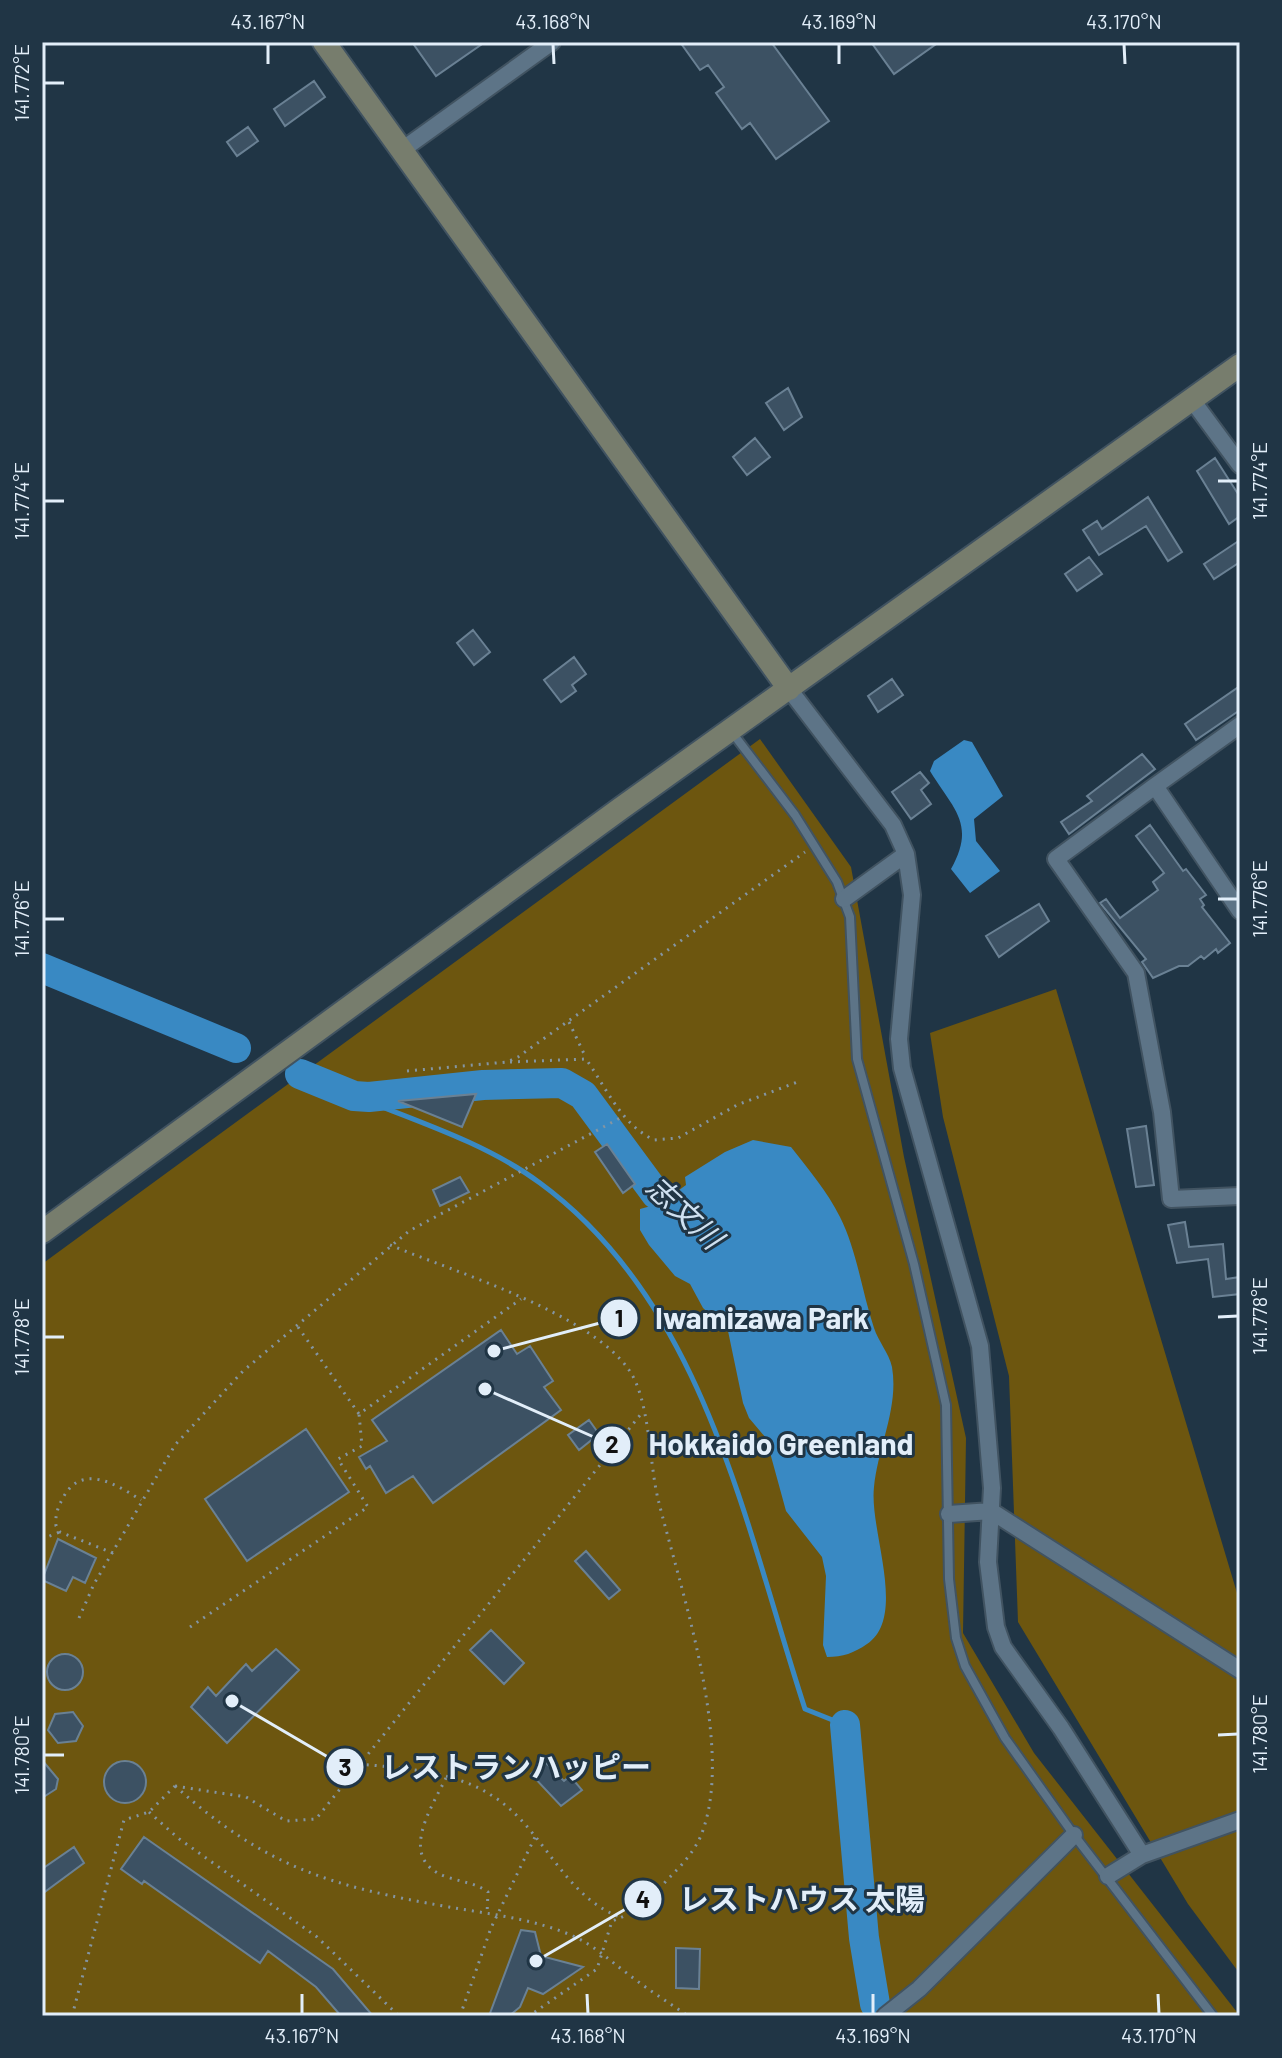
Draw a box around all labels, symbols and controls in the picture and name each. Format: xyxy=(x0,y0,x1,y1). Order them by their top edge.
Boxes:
text: 43.167°N xyxy=(231,9,305,33)
text: 43.168°N xyxy=(515,9,591,33)
text: 43.169°N xyxy=(801,9,877,33)
text: 43.170°N xyxy=(1086,9,1162,33)
text: 141.772°E xyxy=(9,44,33,122)
text: 141.774°E xyxy=(1247,442,1271,520)
text: 141.774°E xyxy=(9,462,33,540)
text: 141.776°E xyxy=(1247,860,1271,938)
text: 141.776°E xyxy=(9,880,33,958)
water label: 志文川 xyxy=(640,1168,733,1257)
text: 141.778°E xyxy=(1247,1277,1271,1355)
callout: Iwamizawa Park xyxy=(599,1291,885,1345)
text: 141.778°E xyxy=(9,1298,33,1376)
text: Iwamizawa Park xyxy=(655,1299,869,1335)
text: 1 xyxy=(615,1303,623,1332)
callout: Hokkaido Greenland xyxy=(592,1418,929,1472)
text: Hokkaido Greenland xyxy=(648,1425,914,1461)
text: 2 xyxy=(605,1429,619,1458)
text: 141.780°E xyxy=(1247,1694,1271,1774)
text: 141.780°E xyxy=(9,1715,33,1795)
callout: レストランハッピー xyxy=(325,1740,667,1794)
text: レストランハッピー xyxy=(381,1748,651,1784)
text: 3 xyxy=(339,1752,351,1781)
callout: レストハウス 太陽 xyxy=(623,1872,941,1926)
text: レストハウス 太陽 xyxy=(679,1880,925,1916)
text: 4 xyxy=(636,1884,650,1913)
text: 43.167°N xyxy=(265,2023,339,2047)
text: 43.168°N xyxy=(550,2023,626,2047)
text: 43.169°N xyxy=(835,2023,911,2047)
text: 43.170°N xyxy=(1121,2023,1197,2047)

